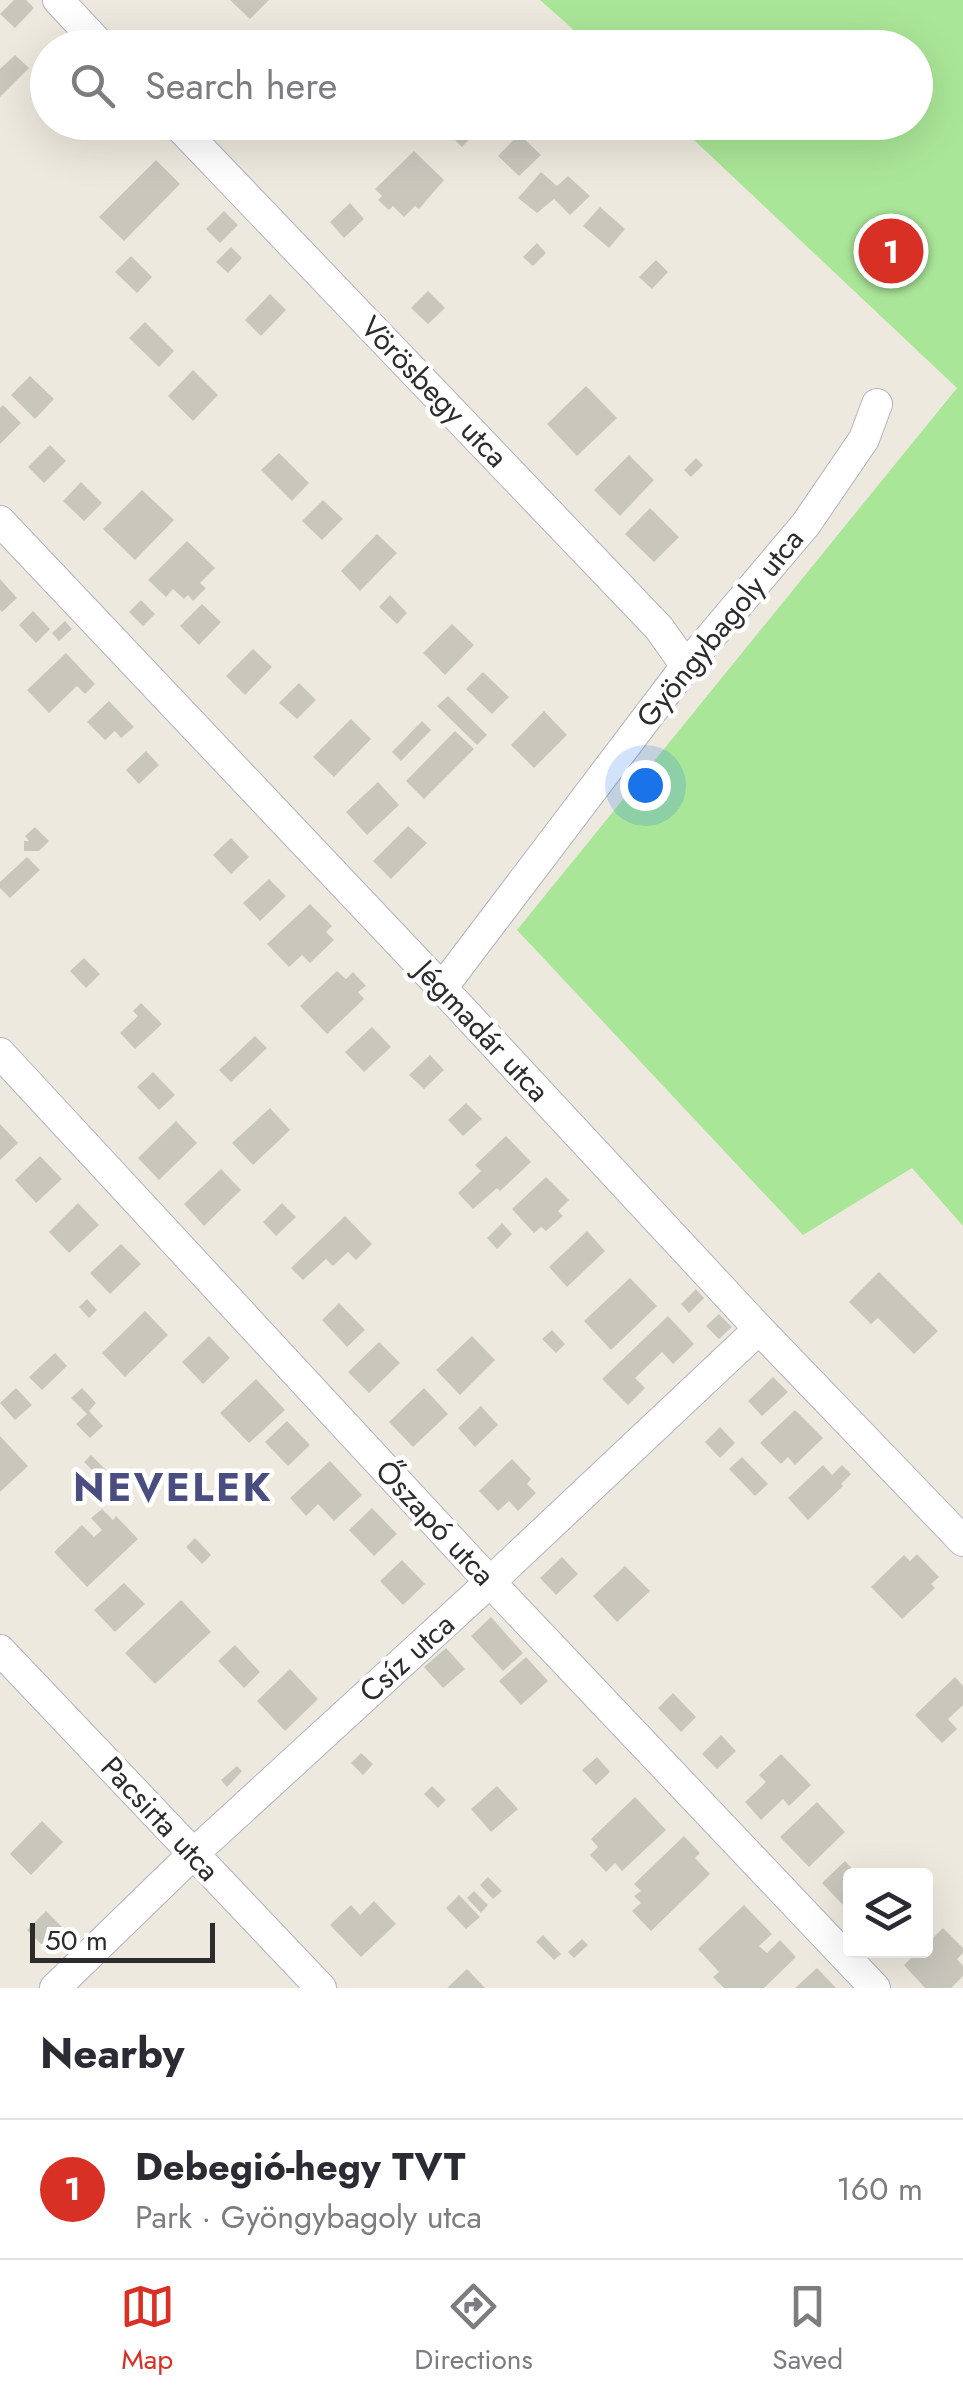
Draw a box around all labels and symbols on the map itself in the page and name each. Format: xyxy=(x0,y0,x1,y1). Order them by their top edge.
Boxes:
pin: 1 xyxy=(858,214,924,288)
street label: Vörösbegy utca xyxy=(351,306,518,477)
street label: Gyöngybagoly utca xyxy=(626,519,813,736)
your location xyxy=(620,760,671,811)
street label: Jégmadár utca xyxy=(402,947,560,1111)
street label: Őszapó utca xyxy=(366,1450,505,1595)
district label: NEVELEK xyxy=(73,1458,273,1516)
street label: Csíz utca xyxy=(350,1603,464,1712)
street label: Pacsirta utca xyxy=(91,1747,230,1891)
scale bar xyxy=(30,1918,215,1962)

